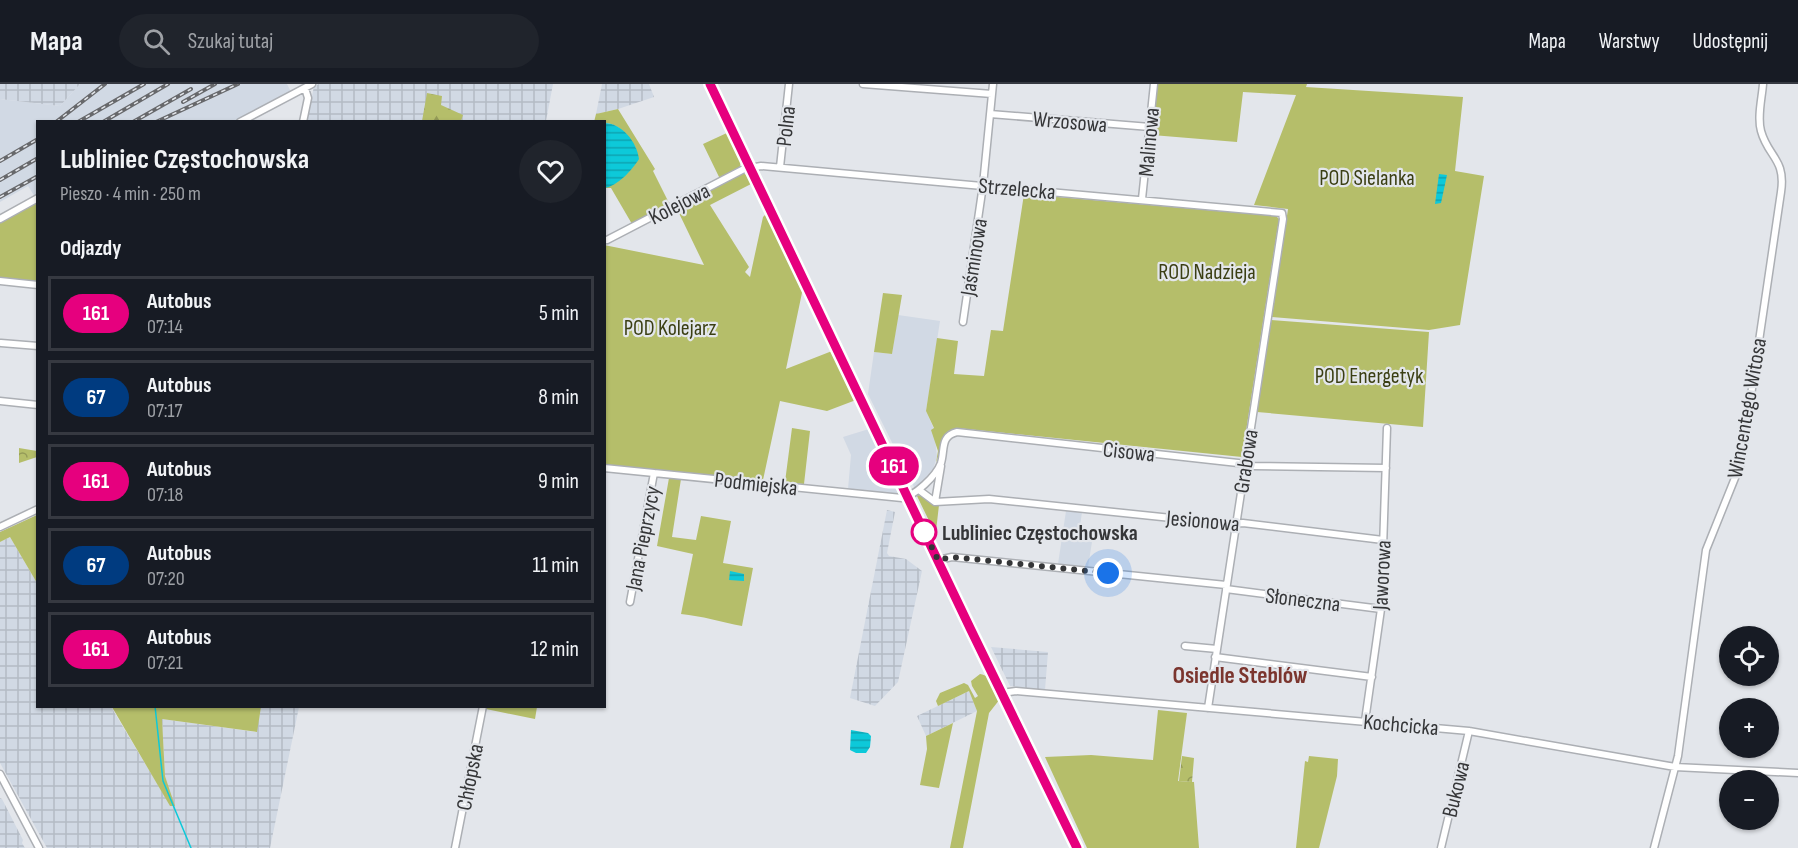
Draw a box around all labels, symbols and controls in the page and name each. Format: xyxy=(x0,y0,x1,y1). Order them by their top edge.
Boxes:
search box xyxy=(119,14,539,68)
text: Mapa xyxy=(30,25,83,58)
icon: search xyxy=(140,25,173,58)
text: Szukaj tutaj xyxy=(188,28,273,55)
text: Mapa xyxy=(1528,29,1566,54)
text: Warstwy xyxy=(1599,29,1660,54)
text: Udostępnij xyxy=(1693,29,1768,54)
street label: Polna xyxy=(771,105,802,148)
street label: Wrzosowa xyxy=(1032,106,1108,139)
street label: Malinowa xyxy=(1133,106,1166,178)
button: heart xyxy=(519,140,582,203)
text: Lubliniec Częstochowska xyxy=(60,143,309,176)
park label: POD Sielanka xyxy=(1319,165,1415,192)
street label: Strzelecka xyxy=(977,173,1057,206)
street label: Kolejowa xyxy=(645,178,715,231)
text: Pieszo · 4 min · 250 m xyxy=(60,182,201,206)
street label: Jaśminowa xyxy=(955,217,994,299)
text: Odjazdy xyxy=(60,235,121,262)
park label: ROD Nadzieja xyxy=(1158,259,1256,286)
text: Autobus xyxy=(147,288,211,315)
text: 5 min xyxy=(539,300,579,327)
text: 161 xyxy=(83,301,109,326)
text: 07:14 xyxy=(147,315,183,339)
park label: POD Kolejarz xyxy=(624,315,716,342)
street label: Wincentego Witosa xyxy=(1722,336,1773,481)
park label: POD Energetyk xyxy=(1315,363,1424,390)
text: Autobus xyxy=(147,372,211,399)
text: 8 min xyxy=(538,384,579,411)
text: 67 xyxy=(86,385,106,410)
text: 07:17 xyxy=(147,399,182,423)
street label: Grabowa xyxy=(1228,427,1265,495)
street label: Cisowa xyxy=(1101,436,1156,469)
line badge: 161 xyxy=(860,446,928,485)
text: 161 xyxy=(881,454,907,479)
text: Autobus xyxy=(147,456,211,483)
street label: Podmiejska xyxy=(713,467,799,502)
text: 9 min xyxy=(538,468,579,495)
text: 161 xyxy=(83,469,109,494)
text: 07:18 xyxy=(147,483,183,507)
street label: Jana Pieprzycy xyxy=(620,483,667,594)
street label: Jesionowa xyxy=(1164,505,1241,538)
marker: Lubliniec Częstochowska xyxy=(911,519,937,545)
place label: Lubliniec Częstochowska xyxy=(942,520,1138,547)
text: Autobus xyxy=(147,540,211,567)
street label: Jaworowa xyxy=(1367,540,1398,612)
text: 11 min xyxy=(532,552,579,579)
text: 67 xyxy=(86,553,106,578)
your location xyxy=(1093,558,1123,588)
text: 07:20 xyxy=(147,567,185,591)
street label: Słoneczna xyxy=(1264,582,1342,618)
text: Autobus xyxy=(147,624,211,651)
map controls xyxy=(1719,626,1779,830)
button: locate xyxy=(1719,626,1779,686)
text: 12 min xyxy=(531,636,579,663)
text: 161 xyxy=(83,637,109,662)
text: 07:21 xyxy=(147,651,183,675)
district label: Osiedle Steblów xyxy=(1172,661,1308,690)
button: + xyxy=(1719,698,1779,758)
street label: Kochcicka xyxy=(1362,709,1440,742)
street label: Chłopska xyxy=(451,742,490,813)
street label: Bukowa xyxy=(1437,759,1476,820)
button: − xyxy=(1719,770,1779,830)

